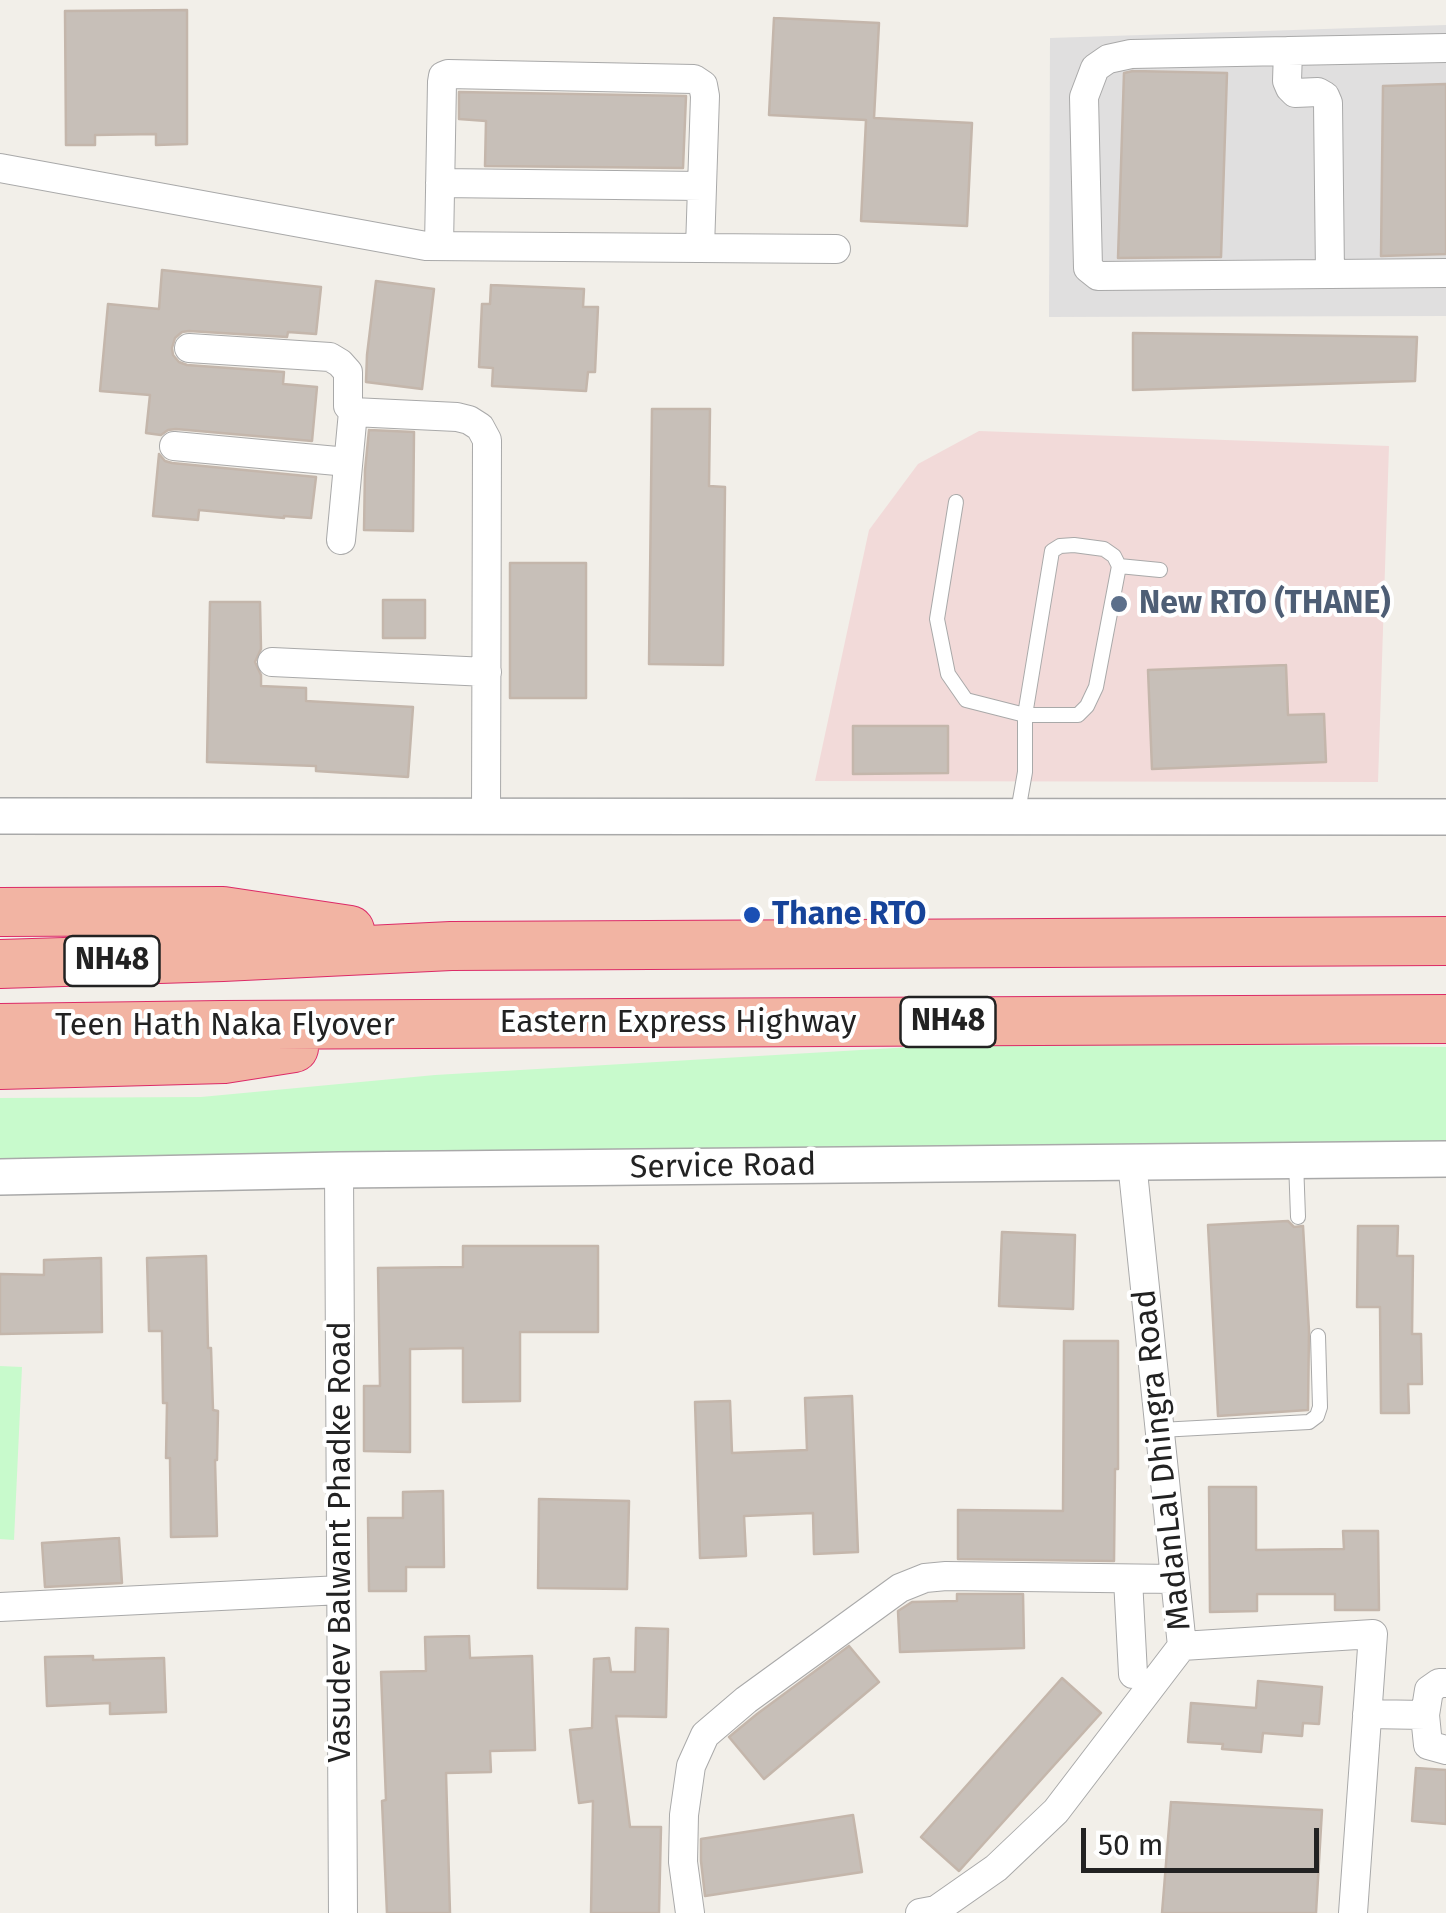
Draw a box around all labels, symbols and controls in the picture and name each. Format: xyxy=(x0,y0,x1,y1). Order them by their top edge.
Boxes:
place label: New RTO (THANE) xyxy=(1139,585,1391,623)
marker: New RTO (THANE) xyxy=(1108,593,1130,615)
place label: Thane RTO xyxy=(772,896,926,934)
marker: Thane RTO xyxy=(741,904,763,926)
road number: NH48 xyxy=(64,936,160,986)
road number: NH48 xyxy=(900,997,996,1047)
street label: Eastern Express Highway xyxy=(500,1004,856,1042)
street label: Teen Hath Naka Flyover xyxy=(55,1007,395,1045)
street label: Service Road xyxy=(629,1146,817,1188)
street label: MadanLal Dhingra Road xyxy=(1126,1288,1200,1632)
street label: Vasudev Balwant Phadke Road xyxy=(322,1321,360,1763)
scale bar xyxy=(1086,1808,1324,1870)
text: 50 m xyxy=(1098,1827,1163,1863)

